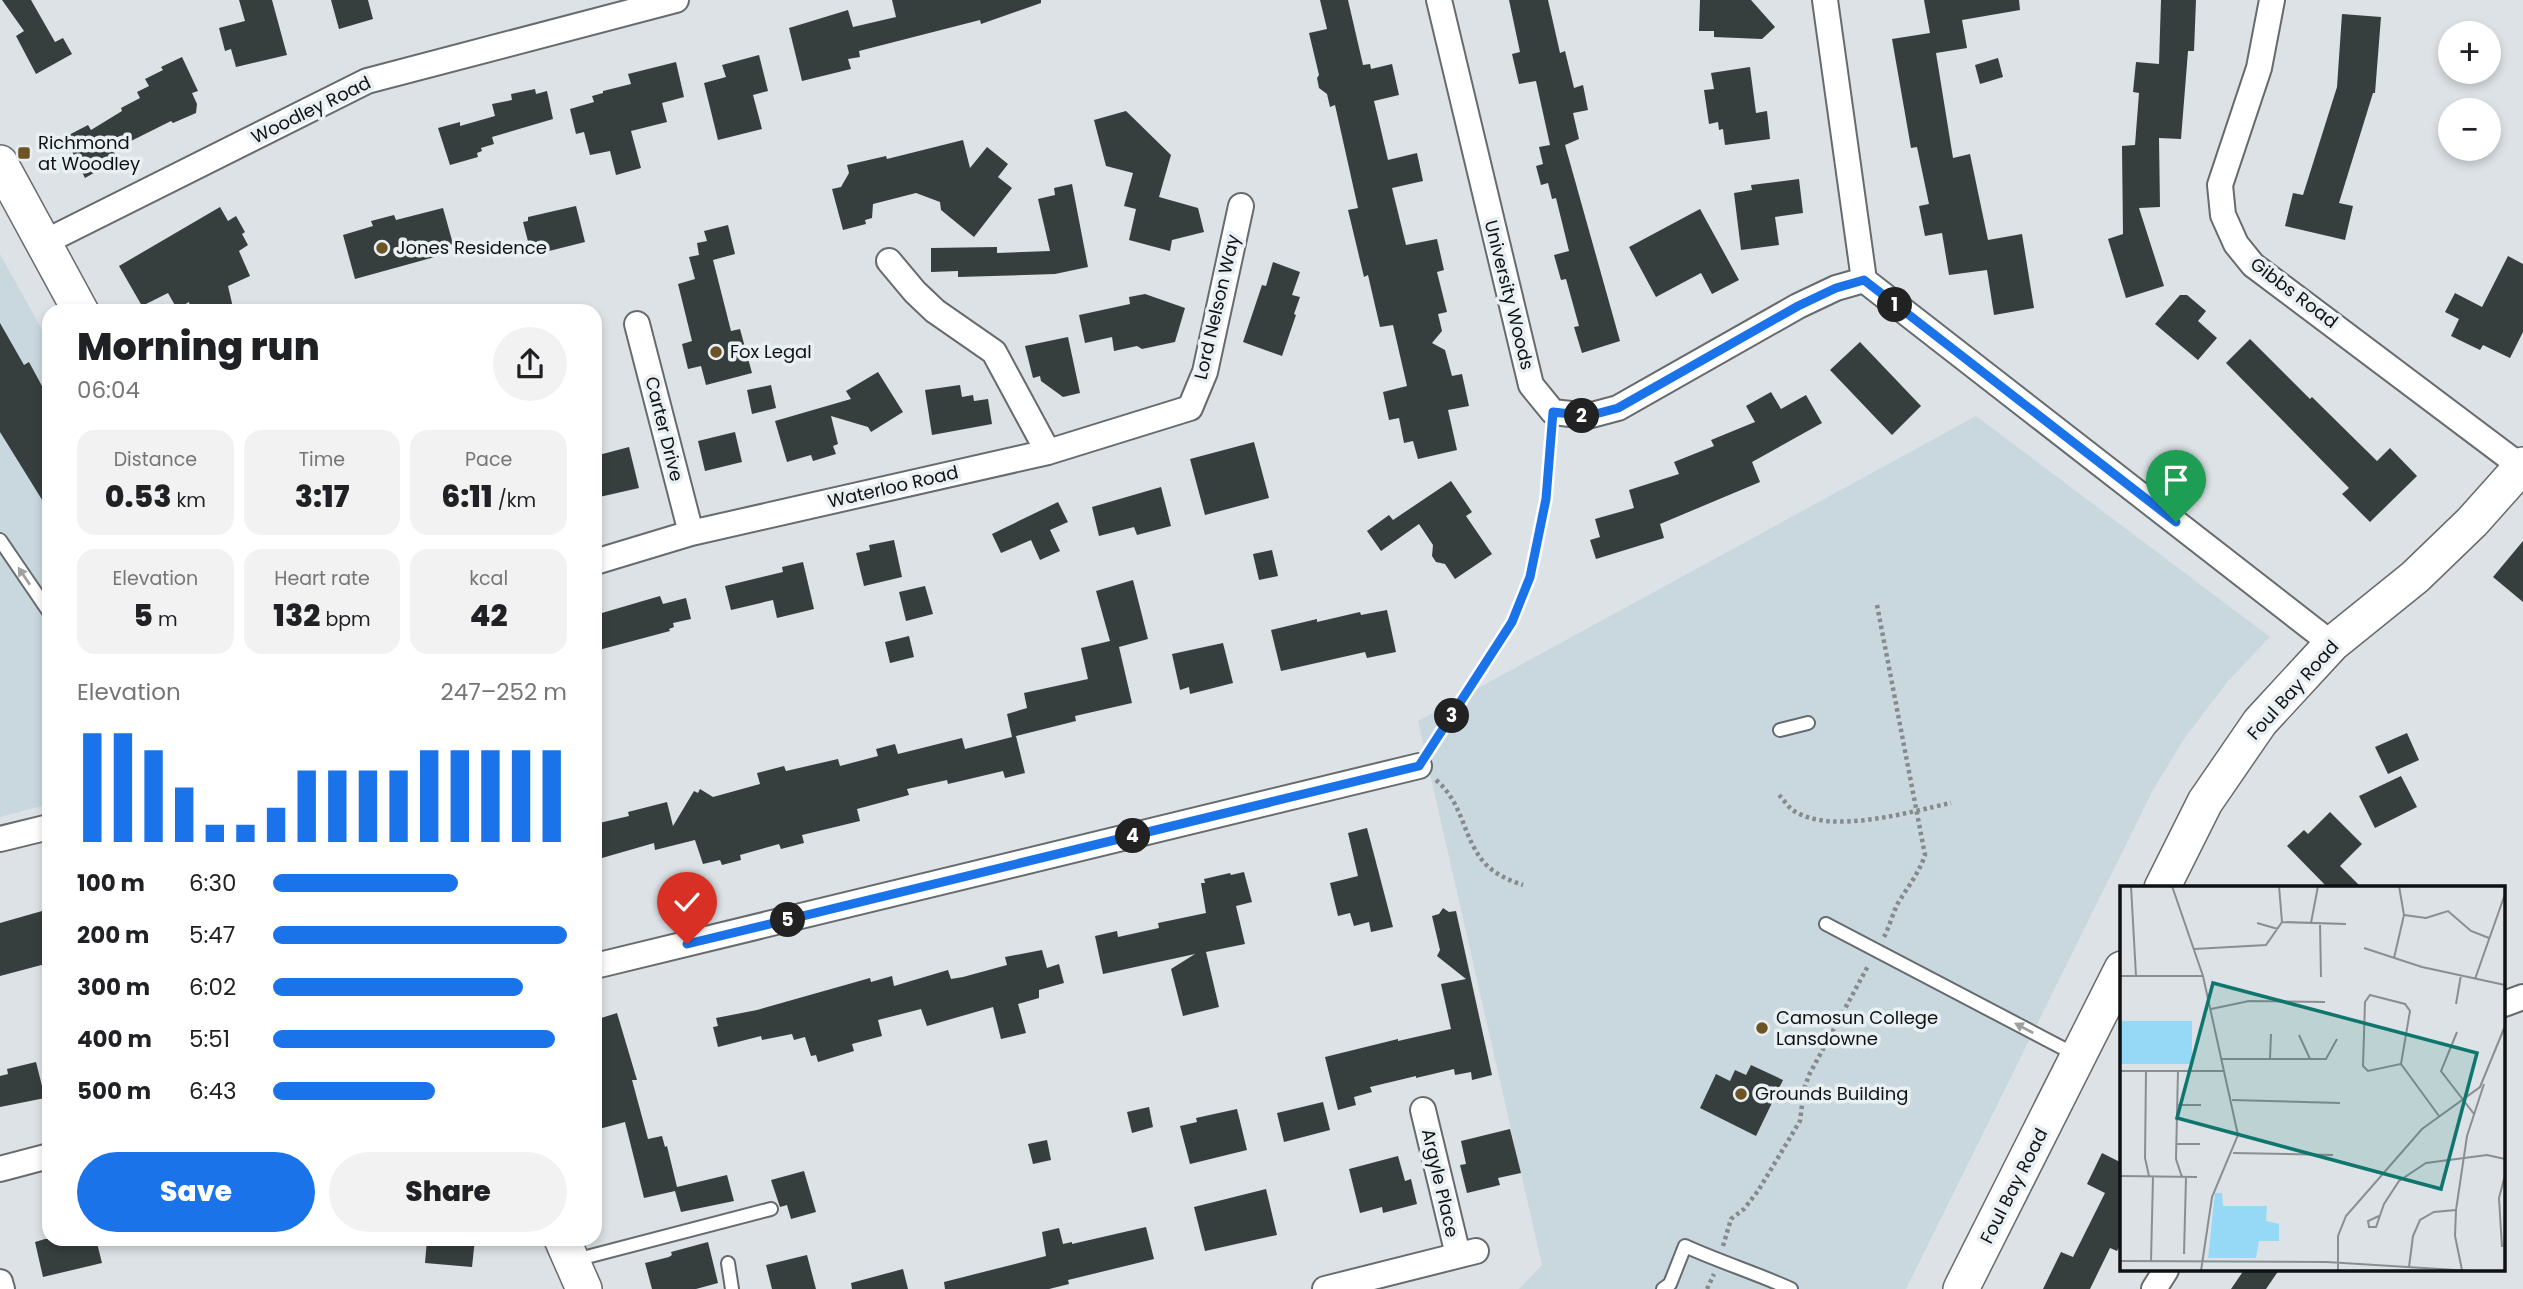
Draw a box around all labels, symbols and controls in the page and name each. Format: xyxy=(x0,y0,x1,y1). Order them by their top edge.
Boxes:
map controls xyxy=(2438,21,2501,161)
button: + xyxy=(2438,21,2501,84)
street label: Woodley Road xyxy=(247,70,375,149)
button: − xyxy=(2438,98,2501,161)
place label: Richmond at Woodley xyxy=(38,130,140,176)
marker: Richmond at Woodley xyxy=(16,145,32,161)
street label: University Woods xyxy=(1479,217,1540,372)
street label: Lord Nelson Way xyxy=(1188,232,1245,382)
place label: Jones Residence xyxy=(396,235,547,260)
marker: Jones Residence xyxy=(374,240,390,256)
street label: Gibbs Road xyxy=(2245,251,2343,334)
pin: 1 xyxy=(1878,288,1912,322)
text: 1 xyxy=(1891,291,1898,318)
text: Morning run xyxy=(77,320,320,373)
button: share xyxy=(493,327,567,401)
place label: Fox Legal xyxy=(730,339,812,364)
marker: Fox Legal xyxy=(708,344,724,360)
text: 06:04 xyxy=(77,374,140,406)
street label: Carter Drive xyxy=(639,374,690,484)
pin: 2 xyxy=(1564,398,1600,434)
text: 2 xyxy=(1576,402,1587,429)
text: Distance xyxy=(114,446,197,473)
text: Time xyxy=(299,446,345,473)
text: Pace xyxy=(465,446,512,473)
pin xyxy=(2146,450,2206,522)
street label: Waterloo Road xyxy=(825,459,961,514)
icon: arrive xyxy=(2157,461,2195,499)
text: 0.53 xyxy=(105,475,171,518)
text: 3:17 xyxy=(295,475,349,518)
text: 6:11 xyxy=(441,475,493,518)
text: km xyxy=(171,487,206,514)
text: /km xyxy=(493,487,536,514)
text: Elevation xyxy=(113,565,198,592)
text: Heart rate xyxy=(274,565,370,592)
text: kcal xyxy=(469,565,508,592)
one-way arrow xyxy=(18,566,31,586)
text: 5 xyxy=(133,594,153,637)
text: 132 xyxy=(273,594,320,637)
text: 42 xyxy=(470,594,508,637)
text: m xyxy=(153,606,177,633)
text: bpm xyxy=(320,606,371,633)
street label: Foul Bay Road xyxy=(2241,634,2344,745)
text: Elevation xyxy=(77,676,181,708)
text: 247–252 m xyxy=(440,676,567,708)
pin: 3 xyxy=(1434,698,1470,734)
text: 3 xyxy=(1446,702,1457,729)
pin: 4 xyxy=(1116,818,1150,854)
text: 4 xyxy=(1126,822,1139,849)
text: 100 m xyxy=(77,867,145,899)
text: 6:30 xyxy=(189,867,237,899)
pin xyxy=(657,872,717,944)
icon: check xyxy=(668,883,706,921)
inset map xyxy=(2120,886,2506,1272)
pin: 5 xyxy=(770,902,806,937)
text: 5 xyxy=(781,906,794,933)
text: 200 m xyxy=(77,919,149,951)
text: 5:47 xyxy=(189,919,235,951)
text: 300 m xyxy=(77,971,150,1003)
text: 6:02 xyxy=(189,971,236,1003)
place label: Camosun College Lansdowne xyxy=(1776,1005,1938,1051)
marker: Camosun College Lansdowne xyxy=(1754,1020,1770,1036)
one-way arrow xyxy=(2015,1022,2034,1034)
text: 400 m xyxy=(77,1023,152,1055)
text: 5:51 xyxy=(189,1023,230,1055)
text: 500 m xyxy=(77,1075,151,1107)
text: 6:43 xyxy=(189,1075,237,1107)
place label: Grounds Building xyxy=(1755,1081,1908,1106)
marker: Grounds Building xyxy=(1733,1086,1749,1102)
street label: Foul Bay Road xyxy=(1974,1124,2053,1248)
street label: Argyle Place xyxy=(1416,1126,1465,1240)
button: Save xyxy=(77,1152,315,1232)
button: Share xyxy=(329,1152,567,1232)

